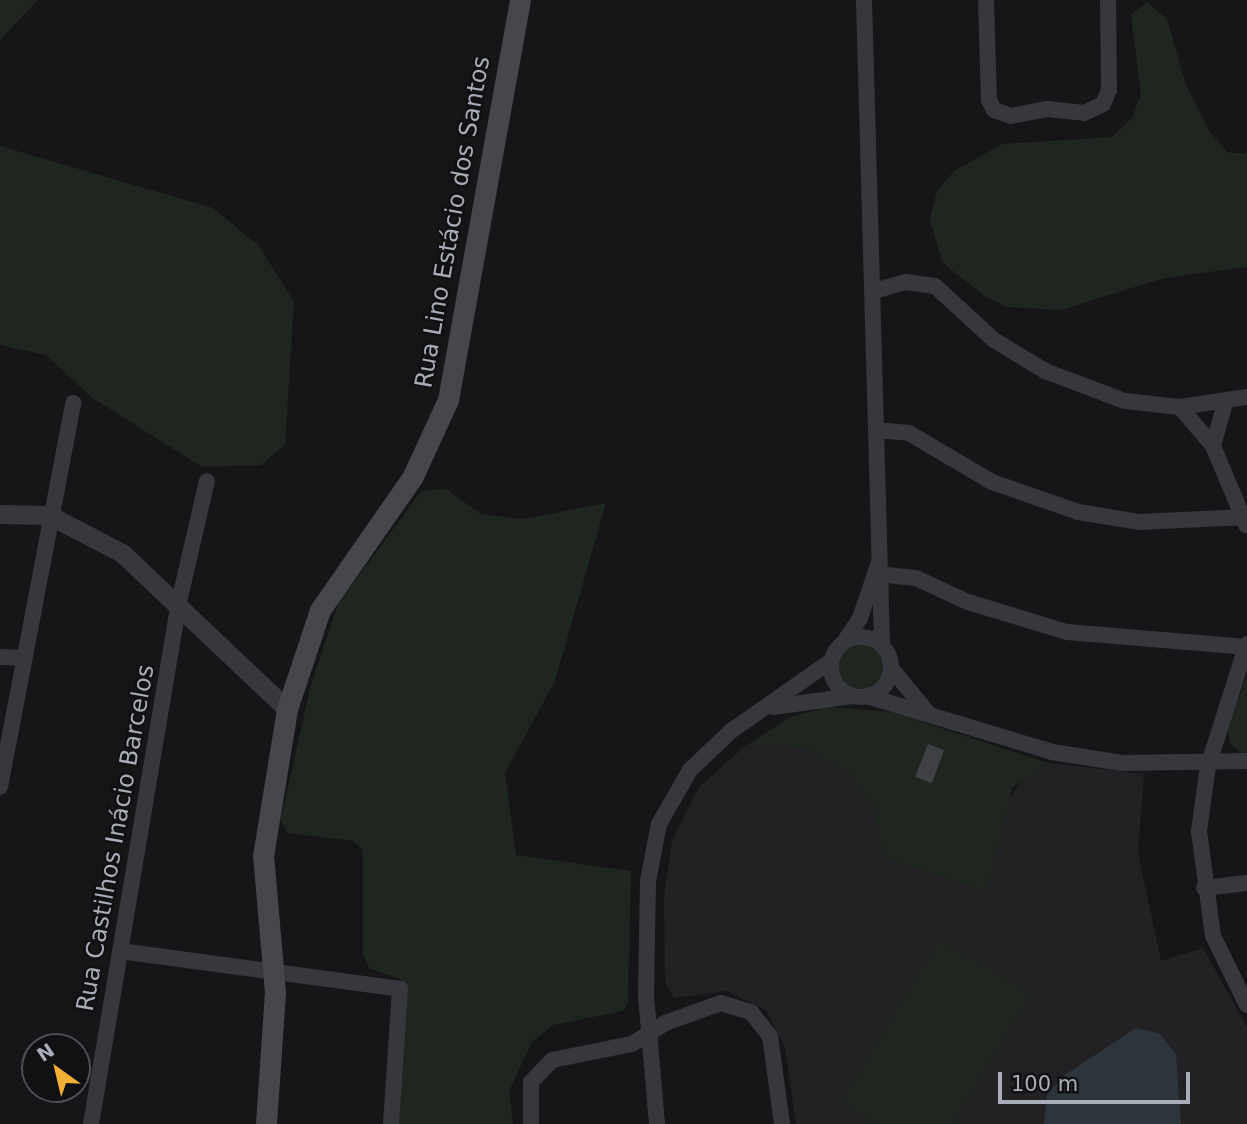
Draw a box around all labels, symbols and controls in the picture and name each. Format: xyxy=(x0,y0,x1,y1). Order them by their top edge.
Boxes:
street label: Rua Lino Estácio dos Santos xyxy=(410,54,496,390)
street label: Rua Castilhos Inácio Barcelos xyxy=(71,662,161,1014)
north arrow xyxy=(21,1033,91,1103)
text: N xyxy=(33,1039,58,1066)
scale bar xyxy=(1002,1058,1194,1102)
text: 100 m xyxy=(1011,1072,1078,1096)

